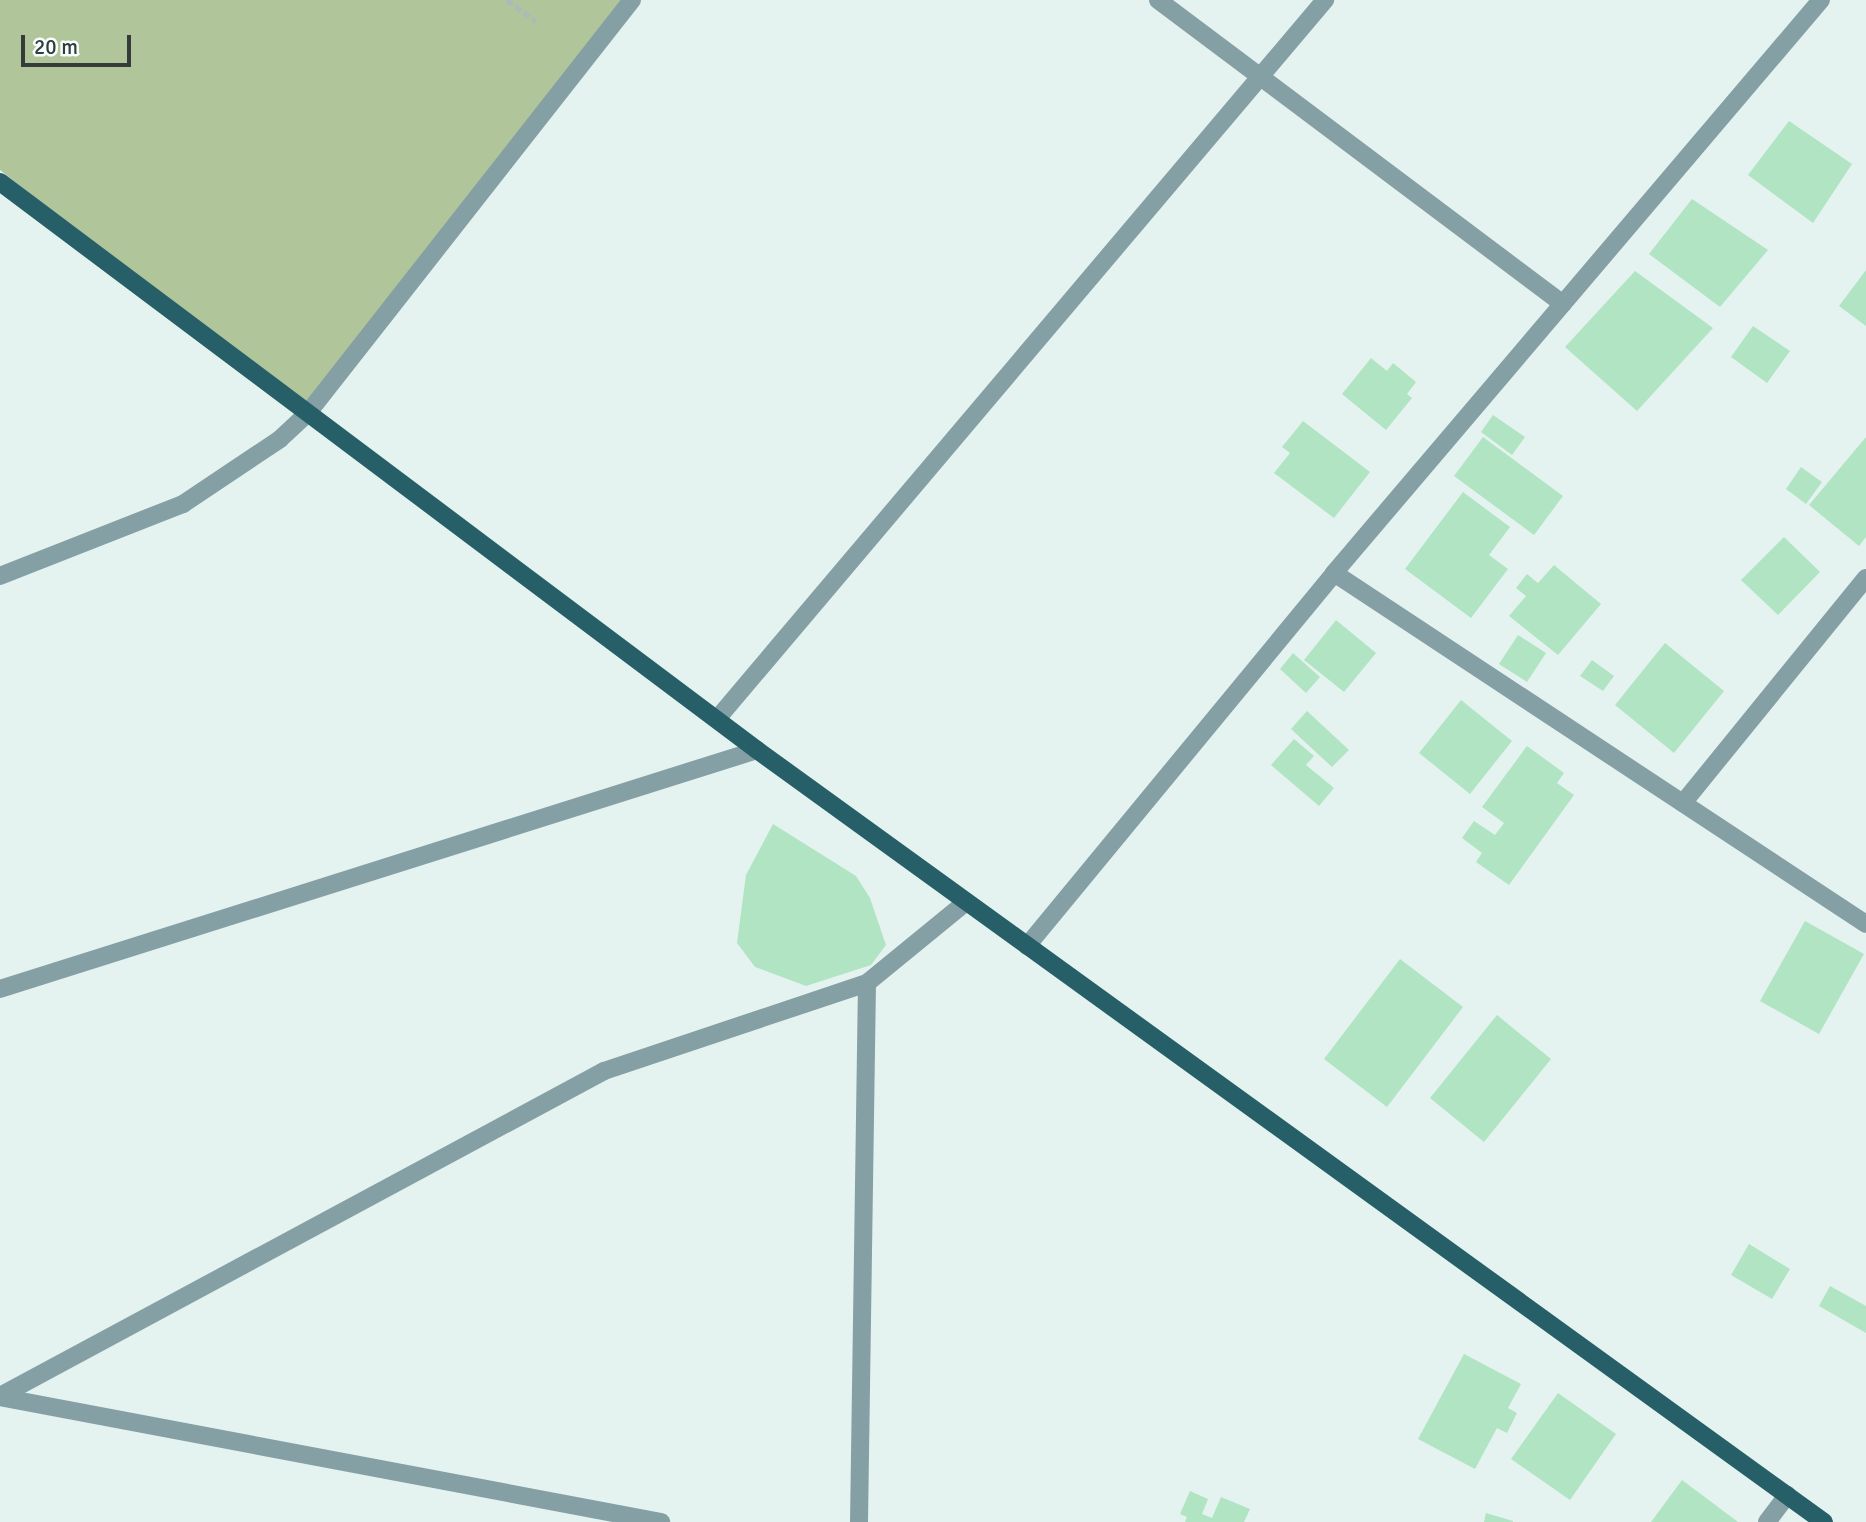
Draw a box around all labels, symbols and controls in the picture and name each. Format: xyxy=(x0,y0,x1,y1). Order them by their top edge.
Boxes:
scale bar xyxy=(24,21,135,65)
text: 20 m xyxy=(34,34,78,60)

